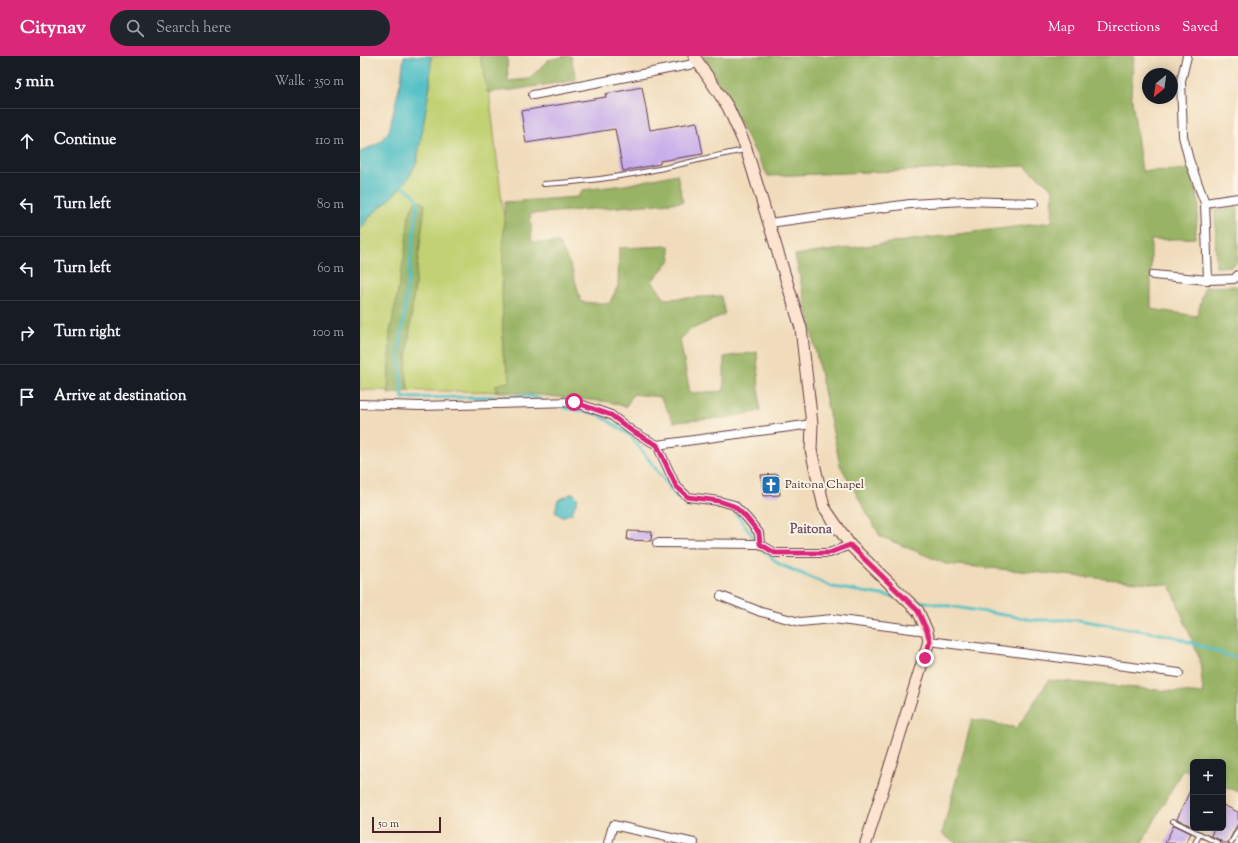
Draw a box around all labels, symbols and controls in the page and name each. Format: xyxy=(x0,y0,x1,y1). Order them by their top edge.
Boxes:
search box xyxy=(110,10,390,46)
text: Citynav xyxy=(20,15,86,42)
icon: search xyxy=(124,17,146,39)
text: Search here xyxy=(156,18,231,39)
text: Map xyxy=(1048,18,1075,38)
text: Directions xyxy=(1097,18,1160,38)
text: Saved xyxy=(1182,18,1218,38)
north arrow xyxy=(1142,68,1178,104)
text: 5 min xyxy=(16,70,54,94)
text: Walk · 350 m xyxy=(275,73,344,91)
icon: ahead xyxy=(16,130,38,152)
text: Continue xyxy=(54,130,116,151)
text: 110 m xyxy=(315,132,344,150)
icon: left xyxy=(16,194,38,216)
text: Turn left xyxy=(54,194,111,215)
text: 80 m xyxy=(317,196,344,214)
icon: left xyxy=(16,258,38,280)
text: Turn left xyxy=(54,258,111,279)
text: 60 m xyxy=(317,260,344,278)
icon: right xyxy=(16,322,38,344)
text: Turn right xyxy=(54,322,120,343)
text: 100 m xyxy=(312,324,344,342)
icon: arrive xyxy=(16,386,38,408)
text: Arrive at destination xyxy=(54,386,187,407)
route start xyxy=(565,393,583,411)
church icon: Paitona Chapel xyxy=(760,474,782,496)
place label: Paitona Chapel xyxy=(785,476,865,494)
district label: Paitona xyxy=(790,521,832,539)
route end xyxy=(916,649,934,667)
map controls xyxy=(1190,759,1226,831)
button: + xyxy=(1190,759,1226,795)
button: − xyxy=(1190,795,1226,831)
scale bar xyxy=(372,815,441,834)
text: 50 m xyxy=(378,816,399,832)

